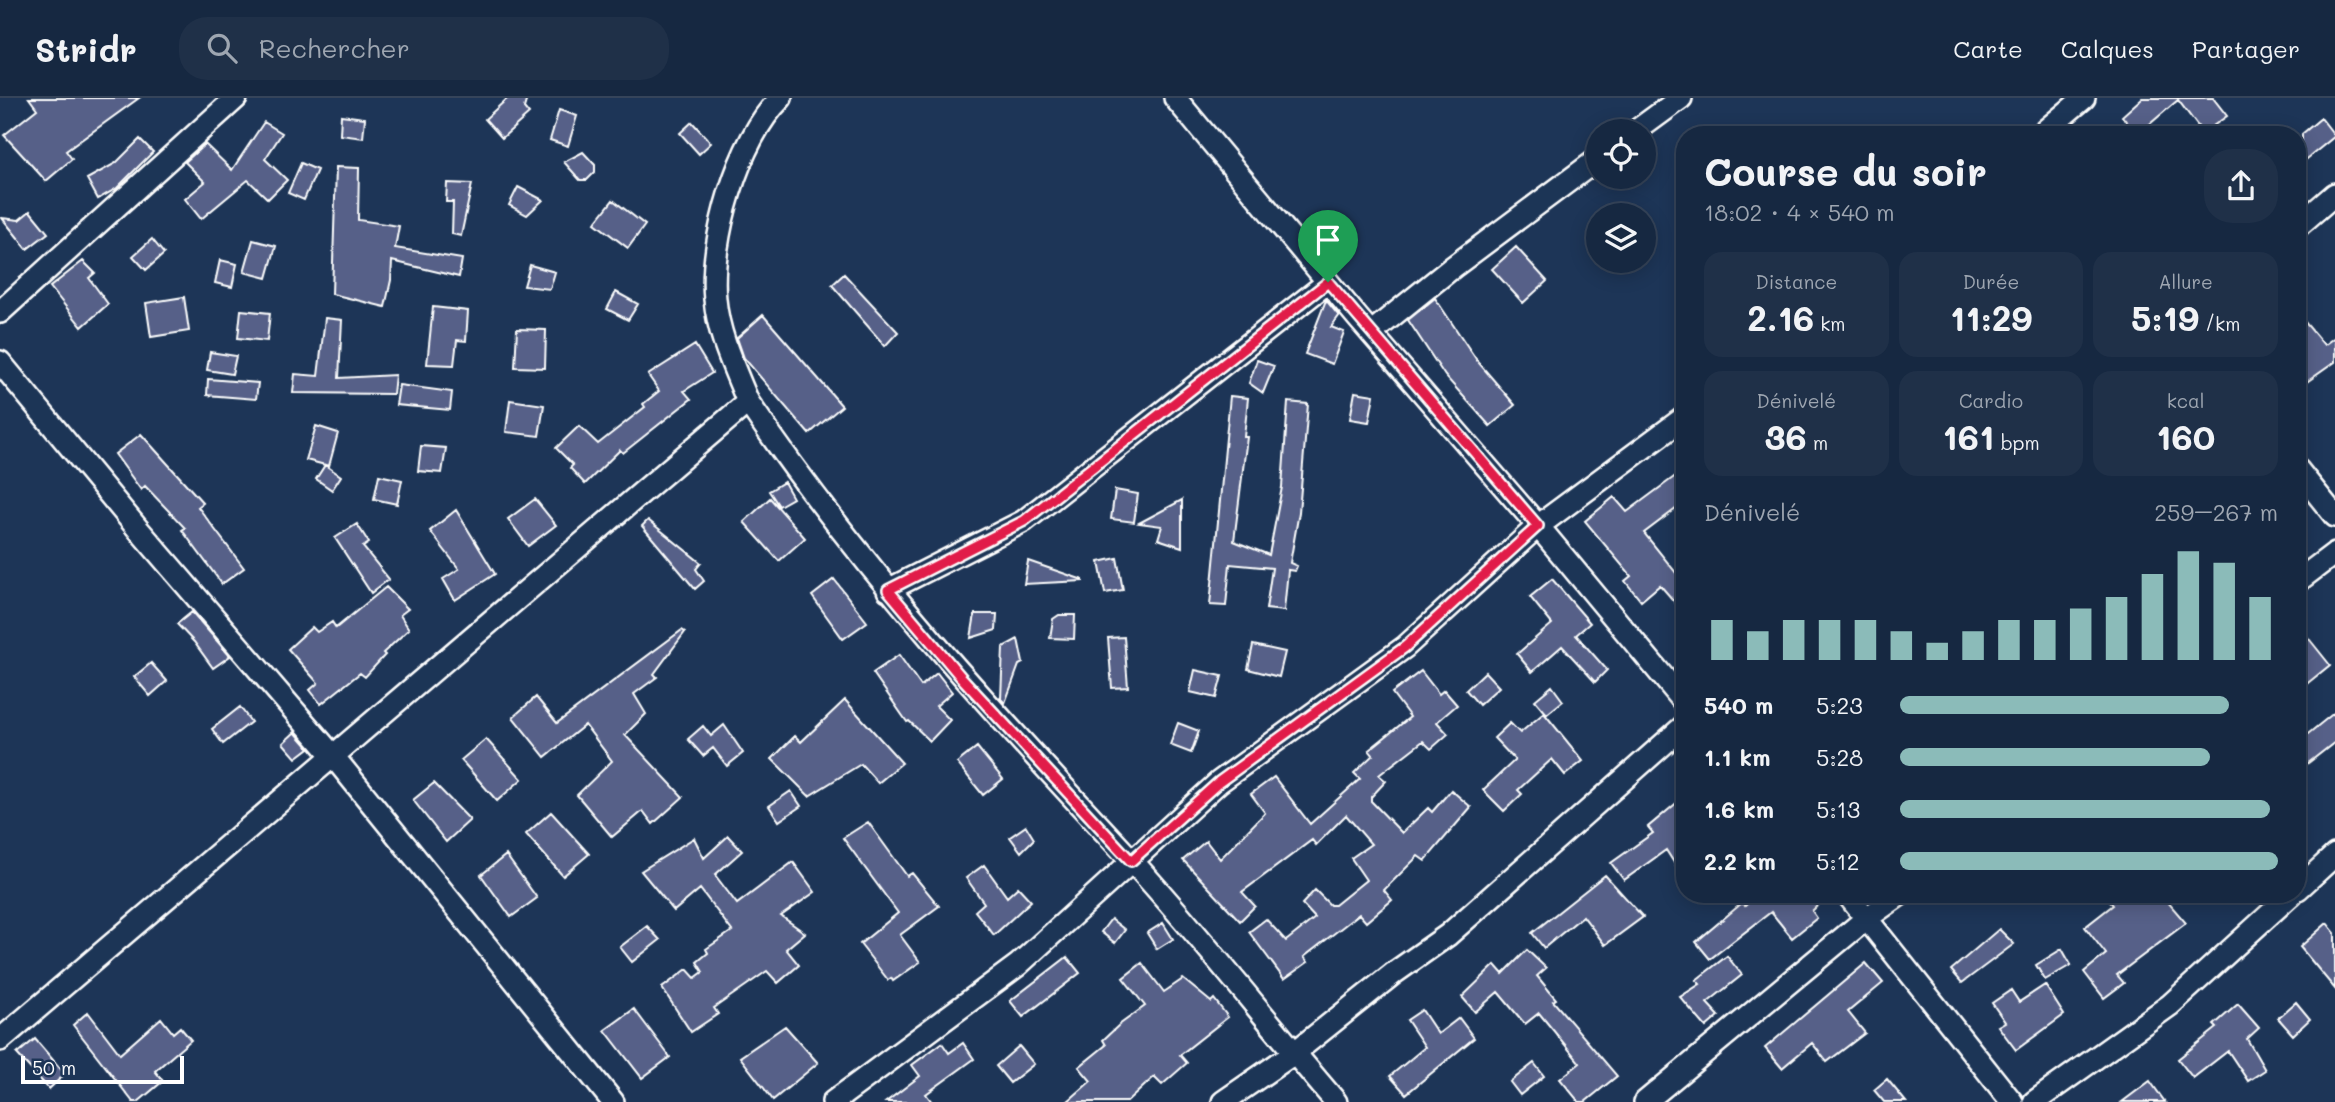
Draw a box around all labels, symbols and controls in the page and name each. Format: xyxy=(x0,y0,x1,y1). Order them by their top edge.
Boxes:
search box xyxy=(179,17,669,80)
text: Stridr xyxy=(35,27,137,70)
icon: search xyxy=(203,29,241,67)
text: Rechercher xyxy=(259,31,410,65)
text: Carte xyxy=(1953,33,2023,64)
text: Calques xyxy=(2061,33,2154,64)
text: Partager xyxy=(2192,33,2300,64)
map controls xyxy=(1586,119,1656,273)
button: locate xyxy=(1586,119,1656,189)
text: Course du soir xyxy=(1704,146,1987,196)
button: share xyxy=(2204,149,2278,223)
text: 18:02 · 4 × 540 m xyxy=(1704,197,1895,227)
button: layers xyxy=(1586,203,1656,273)
pin xyxy=(1298,210,1358,282)
icon: arrive xyxy=(1309,221,1347,259)
text: Distance xyxy=(1755,269,1837,294)
text: Durée xyxy=(1963,269,2019,294)
text: Allure xyxy=(2158,269,2213,294)
text: 2.16 xyxy=(1747,294,1814,340)
text: 11:29 xyxy=(1950,294,2032,340)
text: 5:19 xyxy=(2131,294,2199,340)
text: km xyxy=(1814,311,1846,336)
text: /km xyxy=(2199,311,2240,336)
text: Dénivelé xyxy=(1757,388,1836,413)
text: Cardio xyxy=(1959,388,2023,413)
text: kcal xyxy=(2167,388,2205,413)
text: 36 xyxy=(1765,413,1807,459)
text: 161 xyxy=(1942,413,1995,459)
text: 160 xyxy=(2156,413,2215,459)
text: m xyxy=(1807,430,1828,455)
text: bpm xyxy=(1995,430,2040,455)
text: Dénivelé xyxy=(1704,497,1800,527)
text: 259–267 m xyxy=(2154,497,2278,527)
text: 540 m xyxy=(1704,690,1773,720)
text: 5:23 xyxy=(1816,690,1863,720)
text: 1.1 km xyxy=(1704,742,1770,772)
text: 5:28 xyxy=(1816,742,1863,772)
text: 1.6 km xyxy=(1704,794,1774,824)
text: 5:13 xyxy=(1816,794,1860,824)
text: 2.2 km xyxy=(1704,846,1776,876)
text: 5:12 xyxy=(1816,846,1860,876)
scale bar xyxy=(21,1053,184,1085)
text: 50 m xyxy=(32,1055,76,1080)

